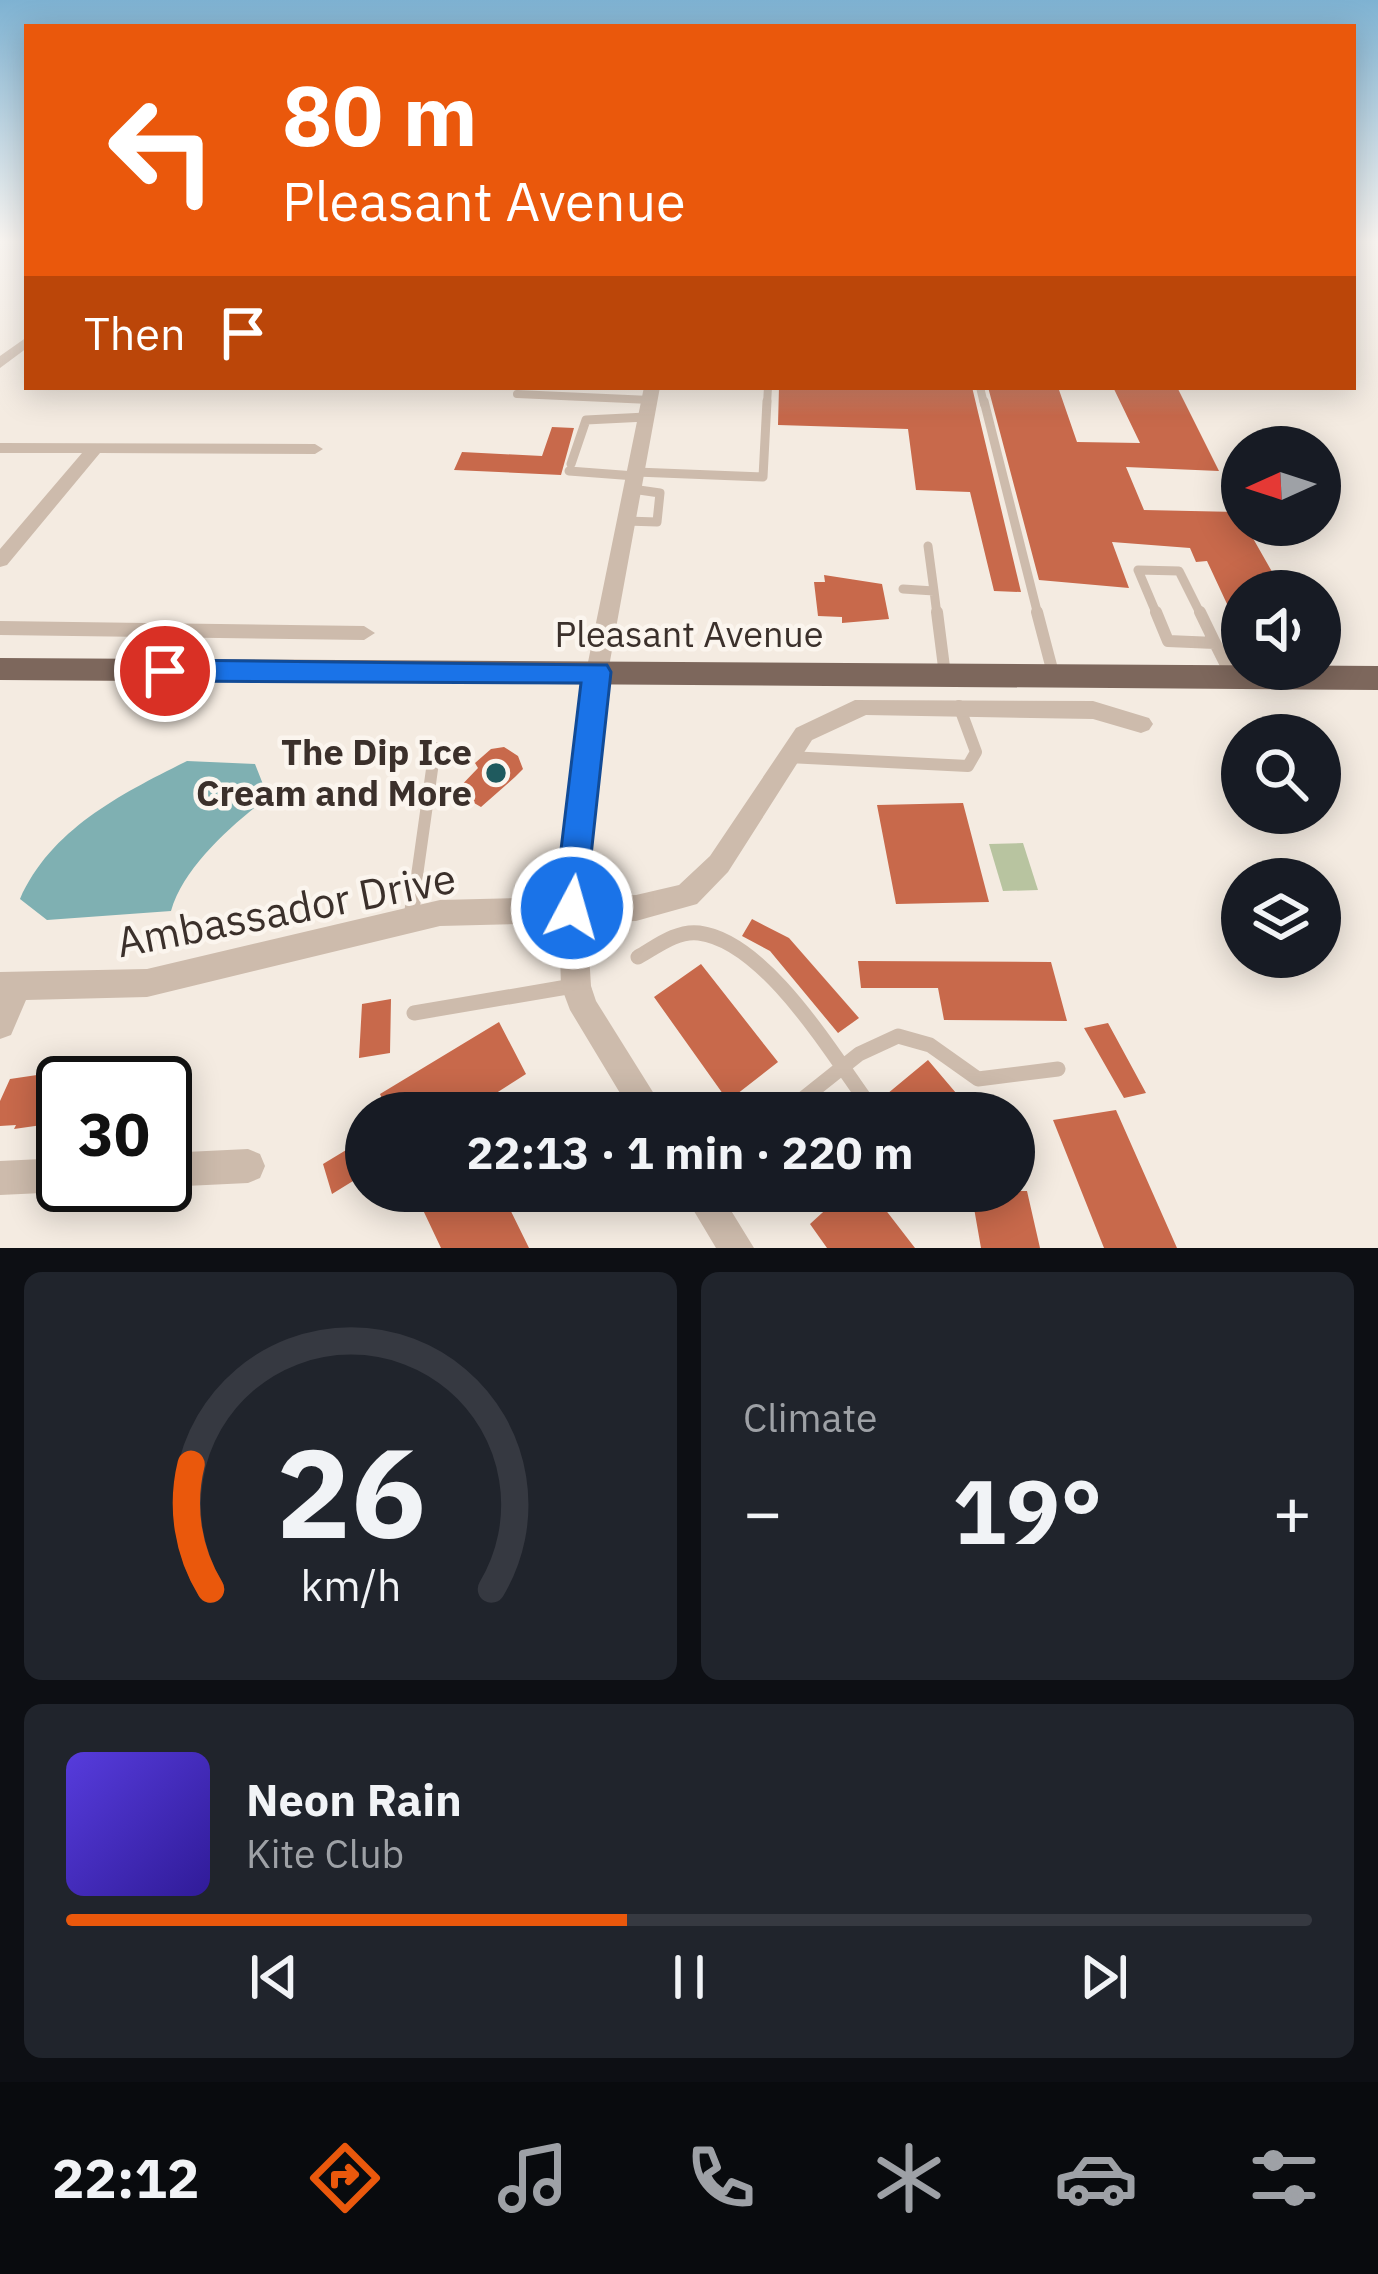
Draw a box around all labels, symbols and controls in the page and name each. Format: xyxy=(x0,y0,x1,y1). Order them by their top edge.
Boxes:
text: 80 m xyxy=(282,60,478,169)
icon: left xyxy=(84,72,240,228)
text: Pleasant Avenue xyxy=(282,166,686,236)
icon: arrive xyxy=(210,300,276,366)
text: Then xyxy=(84,304,186,362)
north arrow xyxy=(1221,426,1341,546)
map controls xyxy=(1221,426,1341,978)
button: sound xyxy=(1221,570,1341,690)
street label: Pleasant Avenue xyxy=(554,610,824,657)
pin xyxy=(114,620,216,722)
icon: arrive xyxy=(132,638,198,704)
button: search xyxy=(1221,714,1341,834)
place label: The Dip Ice Cream and More xyxy=(196,728,472,816)
marker: The Dip Ice Cream and More xyxy=(483,760,509,786)
position arrow xyxy=(509,845,635,971)
street label: Ambassador Drive xyxy=(112,850,460,969)
button: layers xyxy=(1221,858,1341,978)
speed limit sign: 30 xyxy=(36,1056,192,1212)
text: 22:13 · 1 min · 220 m xyxy=(467,1123,913,1181)
text: Climate xyxy=(743,1392,877,1443)
text: 26 xyxy=(276,1410,425,1572)
text: 19° xyxy=(952,1452,1103,1569)
text: − xyxy=(743,1468,783,1554)
text: + xyxy=(1272,1468,1312,1554)
text: km/h xyxy=(300,1557,401,1613)
text: Neon Rain xyxy=(246,1770,462,1828)
text: Kite Club xyxy=(246,1828,404,1879)
icon: previous xyxy=(241,1944,307,2010)
icon: pause xyxy=(656,1944,722,2010)
icon: next xyxy=(1071,1944,1137,2010)
icon: directions xyxy=(303,2136,387,2220)
icon: music xyxy=(491,2136,575,2220)
icon: phone xyxy=(679,2136,763,2220)
icon: climate xyxy=(867,2136,951,2220)
icon: car xyxy=(1054,2136,1138,2220)
icon: filters xyxy=(1242,2136,1326,2220)
text: 22:12 xyxy=(52,2143,199,2213)

